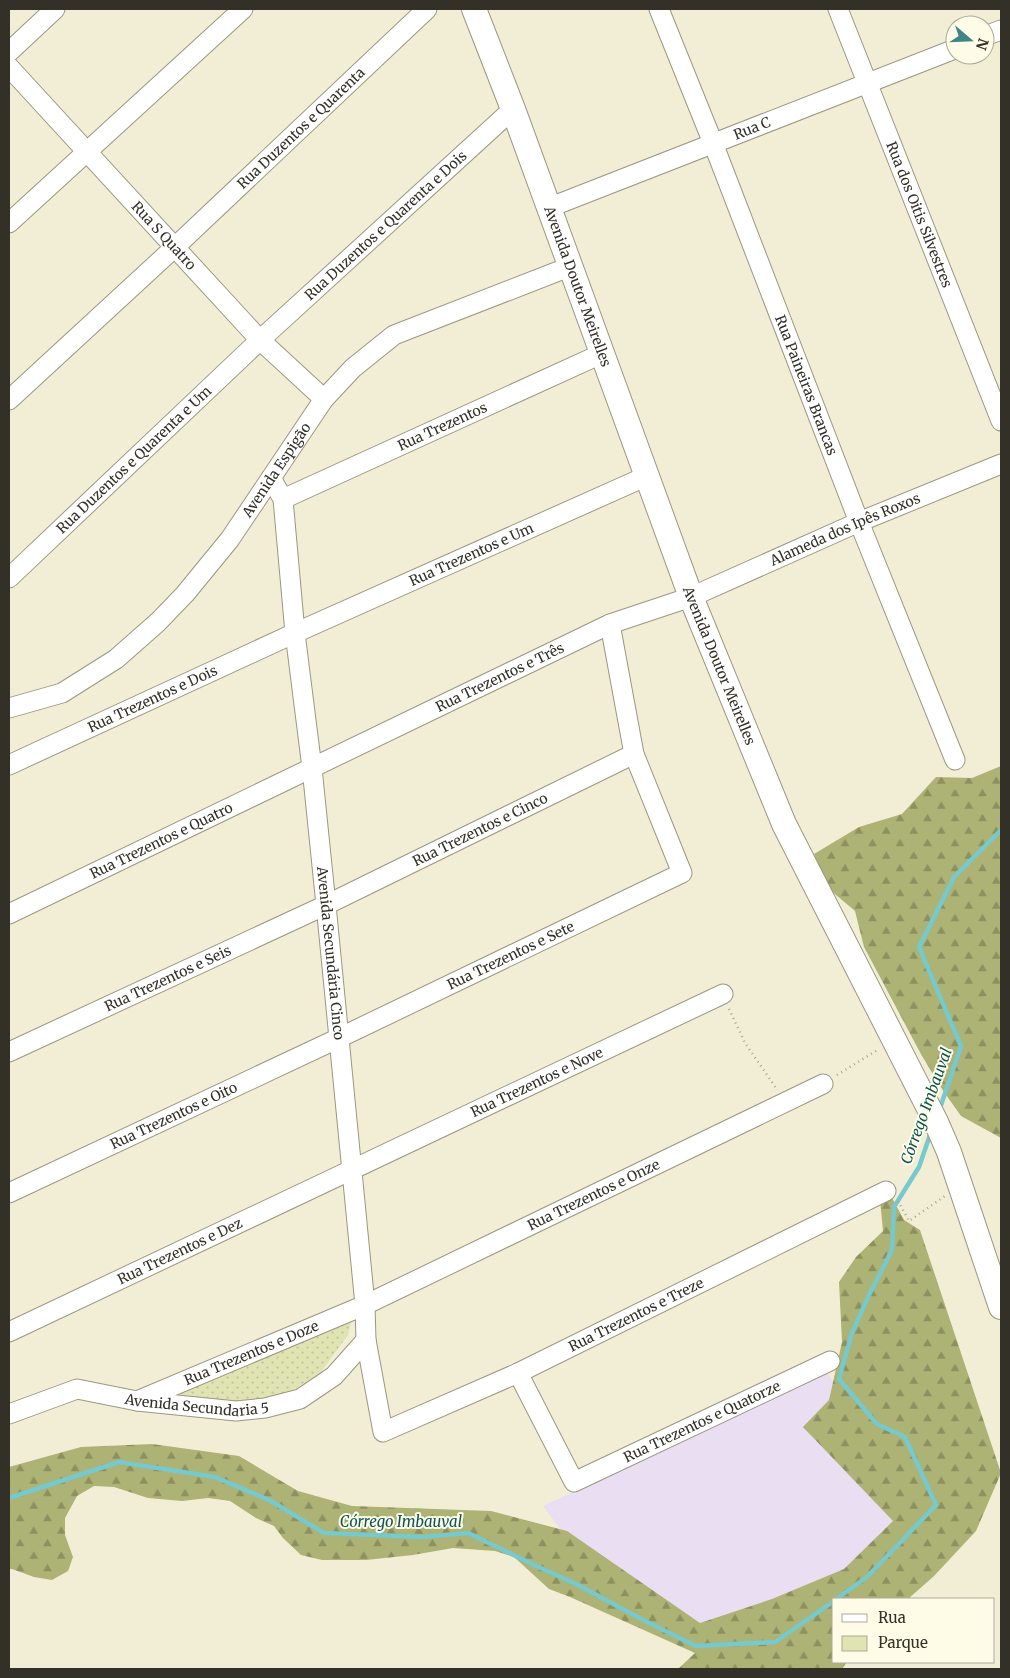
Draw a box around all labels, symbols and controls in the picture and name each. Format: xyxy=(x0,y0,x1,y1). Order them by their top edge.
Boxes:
north arrow xyxy=(945,15,995,65)
text: N xyxy=(972,36,993,52)
street label: Rua Duzentos e Quarenta xyxy=(233,63,369,193)
street label: Rua C xyxy=(731,113,773,144)
street label: Rua dos Oitis Silvestres xyxy=(882,139,956,290)
street label: Rua Duzentos e Quarenta e Dois xyxy=(301,147,471,304)
street label: Rua S Quatro xyxy=(128,197,200,274)
street label: Avenida Doutor Meirelles xyxy=(540,203,615,369)
street label: Rua Paineiras Brancas xyxy=(771,312,842,458)
street label: Rua Duzentos e Quarenta e Um xyxy=(53,382,215,537)
street label: Rua Trezentos xyxy=(395,398,490,455)
street label: Avenida Espigão xyxy=(238,419,315,522)
street label: Alameda dos Ipês Roxos xyxy=(766,489,923,570)
street label: Rua Trezentos e Um xyxy=(406,519,536,590)
street label: Avenida Doutor Meirelles xyxy=(679,583,760,748)
street label: Rua Trezentos e Três xyxy=(433,639,567,716)
street label: Rua Trezentos e Dois xyxy=(85,661,220,736)
street label: Rua Trezentos e Cinco xyxy=(410,789,551,870)
street label: Rua Trezentos e Quatro xyxy=(87,798,236,883)
street label: Avenida Secundária Cinco xyxy=(313,865,348,1041)
street label: Rua Trezentos e Sete xyxy=(444,917,577,994)
street label: Rua Trezentos e Seis xyxy=(102,941,234,1015)
street label: Rua Trezentos e Nove xyxy=(468,1043,606,1121)
water label: Córrego Imbauval xyxy=(896,1045,956,1167)
street label: Rua Trezentos e Oito xyxy=(107,1078,240,1153)
street label: Rua Trezentos e Onze xyxy=(524,1155,663,1234)
street label: Rua Trezentos e Dez xyxy=(114,1214,246,1288)
street label: Rua Trezentos e Treze xyxy=(566,1274,706,1356)
street label: Rua Trezentos e Doze xyxy=(181,1317,321,1389)
street label: Rua Trezentos e Quatorze xyxy=(621,1377,783,1466)
street label: Avenida Secundaria 5 xyxy=(123,1390,270,1420)
water label: Córrego Imbauval xyxy=(340,1512,462,1531)
legend xyxy=(832,1598,995,1663)
text: Rua xyxy=(878,1608,906,1627)
text: Parque xyxy=(878,1633,928,1652)

